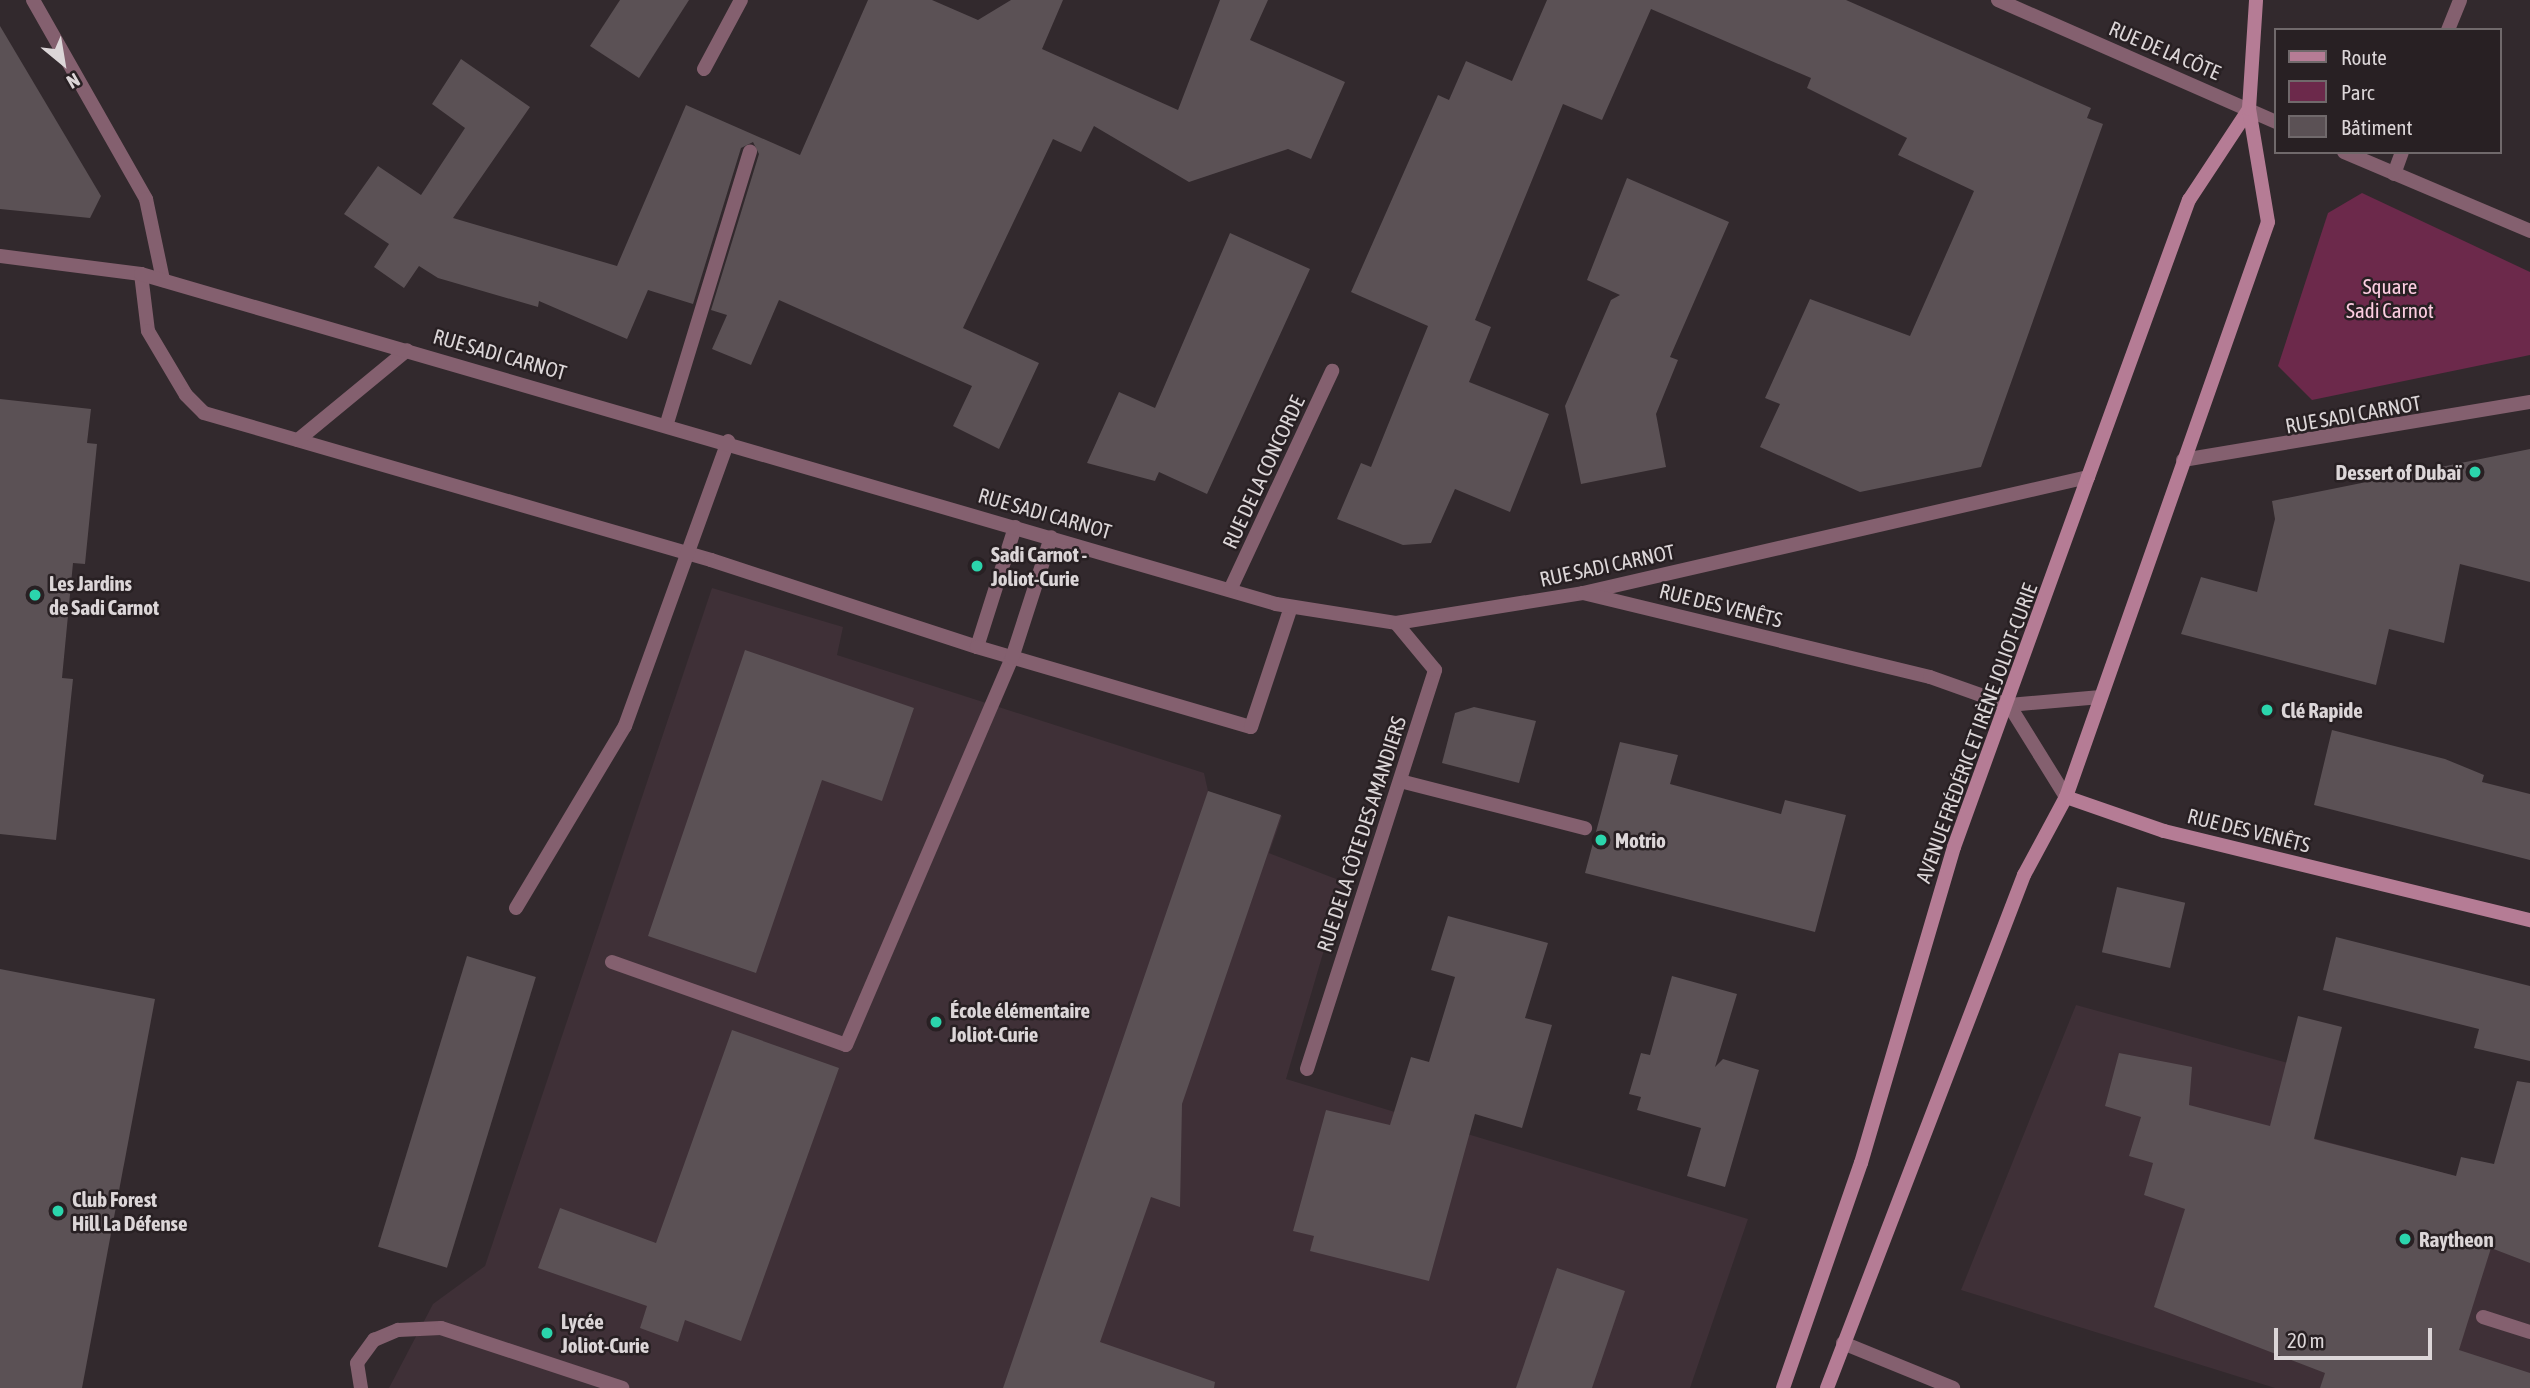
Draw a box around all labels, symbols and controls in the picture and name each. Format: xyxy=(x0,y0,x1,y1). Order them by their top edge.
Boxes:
street label: RUE DE LA CÔTE xyxy=(2105,15,2225,85)
north arrow xyxy=(28,28,98,98)
legend xyxy=(2274,28,2502,154)
text: Route xyxy=(2341,45,2387,69)
text: N xyxy=(63,69,84,94)
text: Parc xyxy=(2341,80,2375,104)
text: Bâtiment xyxy=(2341,115,2412,139)
park label: Square Sadi Carnot xyxy=(2346,273,2434,323)
street label: RUE SADI CARNOT xyxy=(430,323,570,385)
street label: RUE SADI CARNOT xyxy=(2283,390,2423,438)
street label: RUE DE LA CONCORDE xyxy=(1217,392,1309,552)
place label: Dessert of Dubaï xyxy=(2335,459,2461,485)
marker: Dessert of Dubaï xyxy=(2467,464,2483,480)
street label: RUE SADI CARNOT xyxy=(975,482,1115,544)
street label: RUE SADI CARNOT xyxy=(1537,538,1677,592)
place label: Sadi Carnot - Joliot-Curie xyxy=(991,541,1087,591)
marker: Sadi Carnot - Joliot-Curie xyxy=(969,558,985,574)
place label: Les Jardins de Sadi Carnot xyxy=(49,570,159,620)
street label: RUE DES VENÊTS xyxy=(1657,578,1785,632)
street label: AVENUE FRÉDÉRIC ET IRÈNE JOLIOT-CURIE xyxy=(1910,580,2042,886)
marker: Les Jardins de Sadi Carnot xyxy=(27,587,43,603)
place label: Clé Rapide xyxy=(2281,697,2363,723)
marker: Clé Rapide xyxy=(2259,702,2275,718)
street label: RUE DE LA CÔTE DES AMANDIERS xyxy=(1311,713,1411,955)
street label: RUE DES VENÊTS xyxy=(2185,803,2313,857)
place label: Motrio xyxy=(1615,827,1666,853)
marker: Motrio xyxy=(1593,832,1609,848)
place label: École élémentaire Joliot-Curie xyxy=(950,997,1090,1047)
marker: École élémentaire Joliot-Curie xyxy=(928,1014,944,1030)
place label: Club Forest Hill La Défense xyxy=(72,1186,188,1236)
marker: Club Forest Hill La Défense xyxy=(50,1203,66,1219)
place label: Raytheon xyxy=(2419,1226,2494,1252)
marker: Raytheon xyxy=(2397,1231,2413,1247)
place label: Lycée Joliot-Curie xyxy=(561,1308,649,1358)
scale bar xyxy=(2278,1314,2436,1358)
marker: Lycée Joliot-Curie xyxy=(539,1325,555,1341)
text: 20 m xyxy=(2287,1328,2325,1352)

